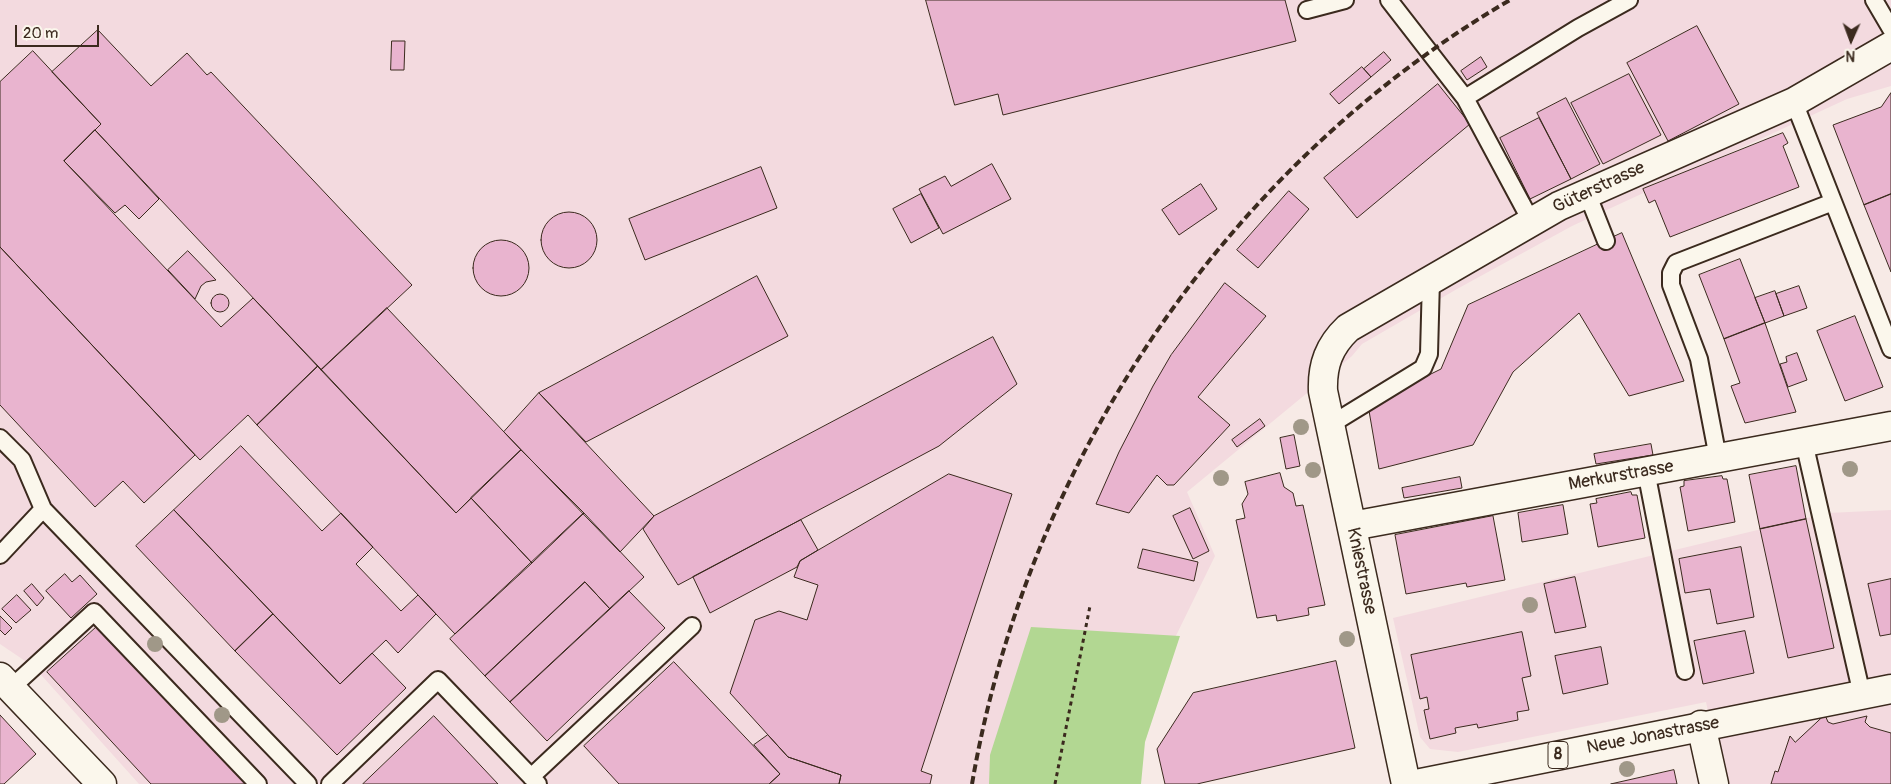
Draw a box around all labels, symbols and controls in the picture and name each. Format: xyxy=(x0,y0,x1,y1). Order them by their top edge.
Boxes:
scale bar xyxy=(18,15,101,47)
north arrow xyxy=(1826,15,1876,65)
text: 20 m xyxy=(23,24,58,43)
text: N xyxy=(1845,47,1855,64)
street label: Güterstrasse xyxy=(1550,157,1648,219)
street label: Merkurstrasse xyxy=(1567,456,1675,496)
street label: Kniestrasse xyxy=(1341,526,1381,616)
street label: Neue Jonastrasse xyxy=(1585,713,1721,759)
road number: 8 xyxy=(1548,742,1568,768)

